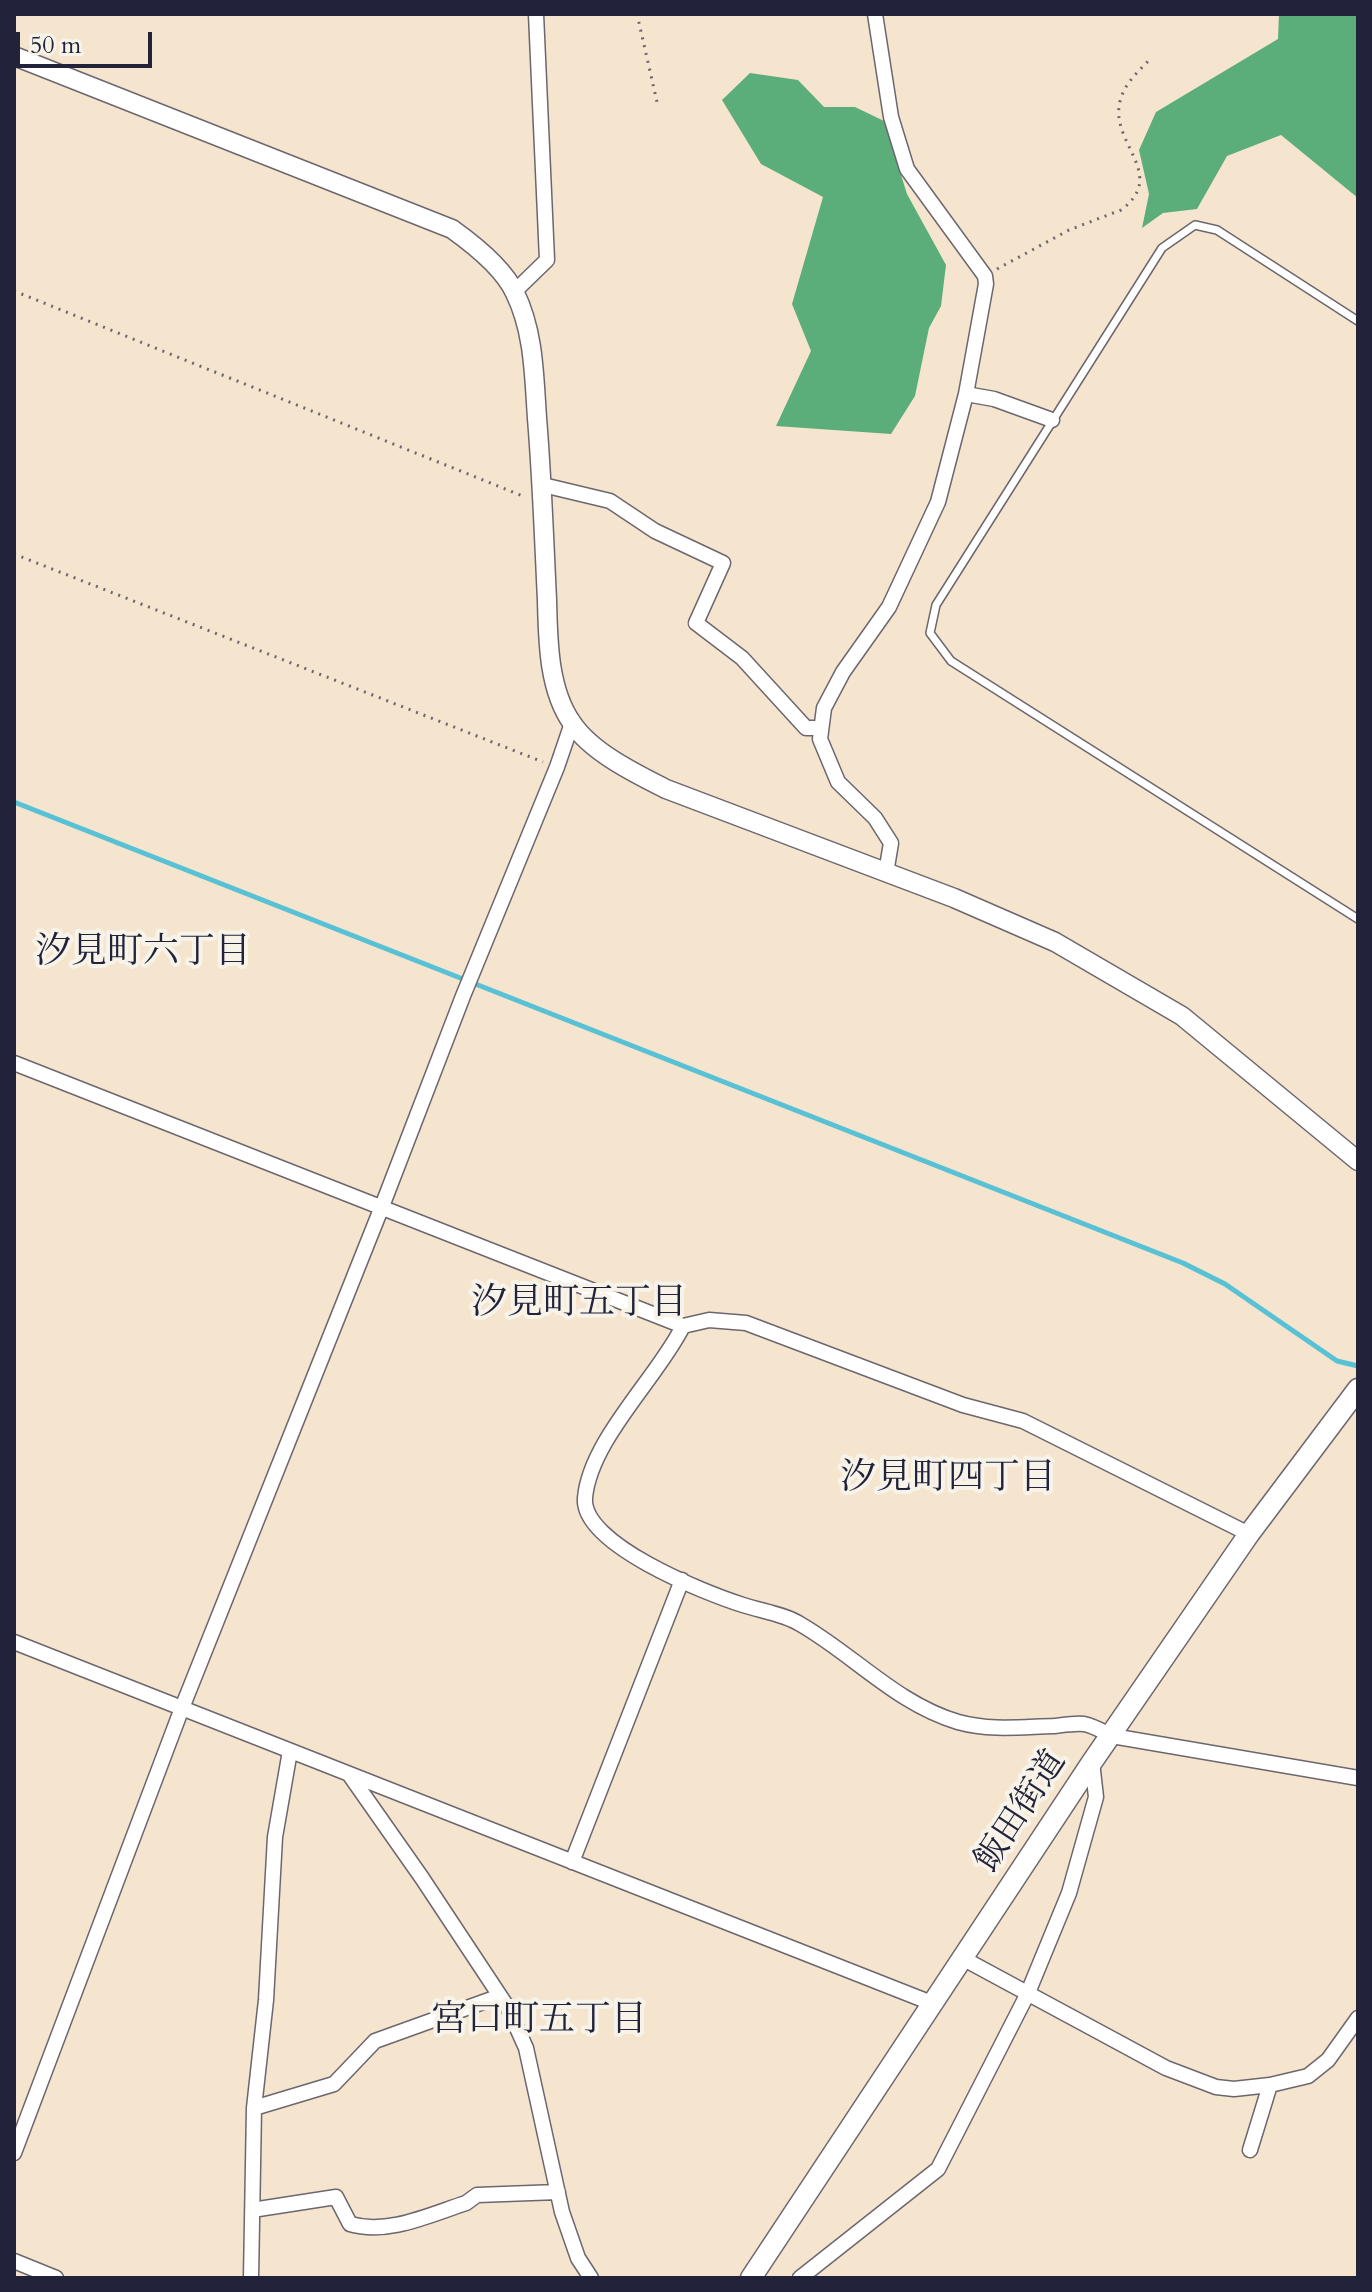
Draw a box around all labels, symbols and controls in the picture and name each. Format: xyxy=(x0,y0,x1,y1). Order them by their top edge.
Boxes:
scale bar xyxy=(20,16,156,66)
text: 50 m xyxy=(30,29,81,62)
district label: 汐見町六丁目 xyxy=(35,932,251,976)
district label: 汐見町五丁目 xyxy=(471,1283,687,1327)
district label: 汐見町四丁目 xyxy=(840,1458,1056,1502)
street label: 飯田街道 xyxy=(968,1744,1076,1880)
district label: 宮口町五丁目 xyxy=(431,2000,647,2044)

